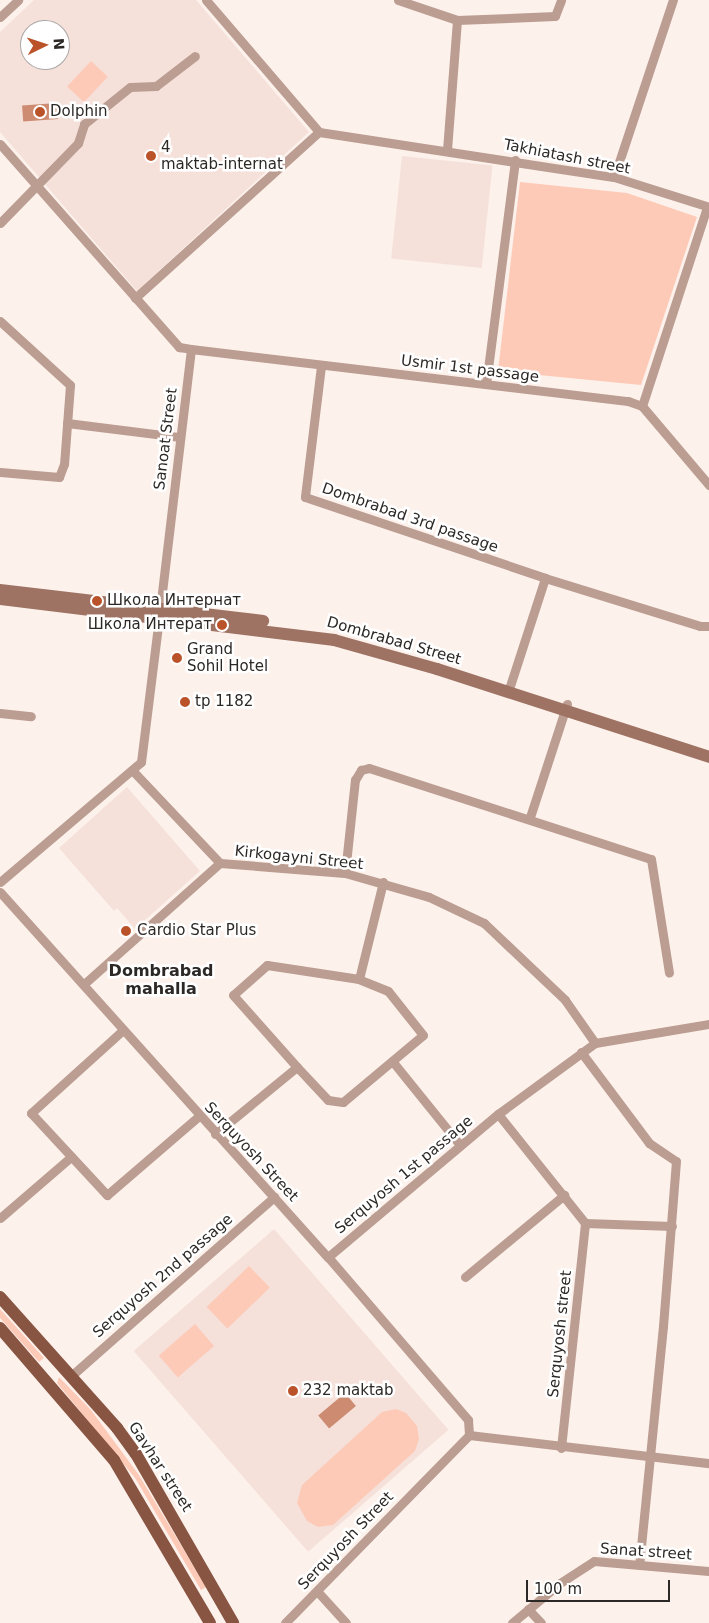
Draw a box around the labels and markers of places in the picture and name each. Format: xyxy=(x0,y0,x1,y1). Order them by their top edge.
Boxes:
place label: Dolphin xyxy=(50,103,108,121)
marker: Dolphin xyxy=(34,106,46,118)
place label: 4 maktab-internat xyxy=(161,138,283,173)
marker: 4 maktab-internat xyxy=(145,150,157,162)
place label: Школа Интернат xyxy=(107,592,241,610)
marker: Школа Интернат xyxy=(91,595,103,607)
place label: Школа Интерат xyxy=(88,616,212,634)
marker: Школа Интерат xyxy=(216,619,228,631)
place label: Grand Sohil Hotel xyxy=(187,640,268,675)
marker: Grand Sohil Hotel xyxy=(171,652,183,664)
place label: tp 1182 xyxy=(195,693,253,711)
marker: tp 1182 xyxy=(179,696,191,708)
place label: Cardio Star Plus xyxy=(137,922,256,940)
marker: Cardio Star Plus xyxy=(119,924,133,938)
place label: 232 maktab xyxy=(303,1382,393,1400)
marker: 232 maktab xyxy=(287,1385,299,1397)

